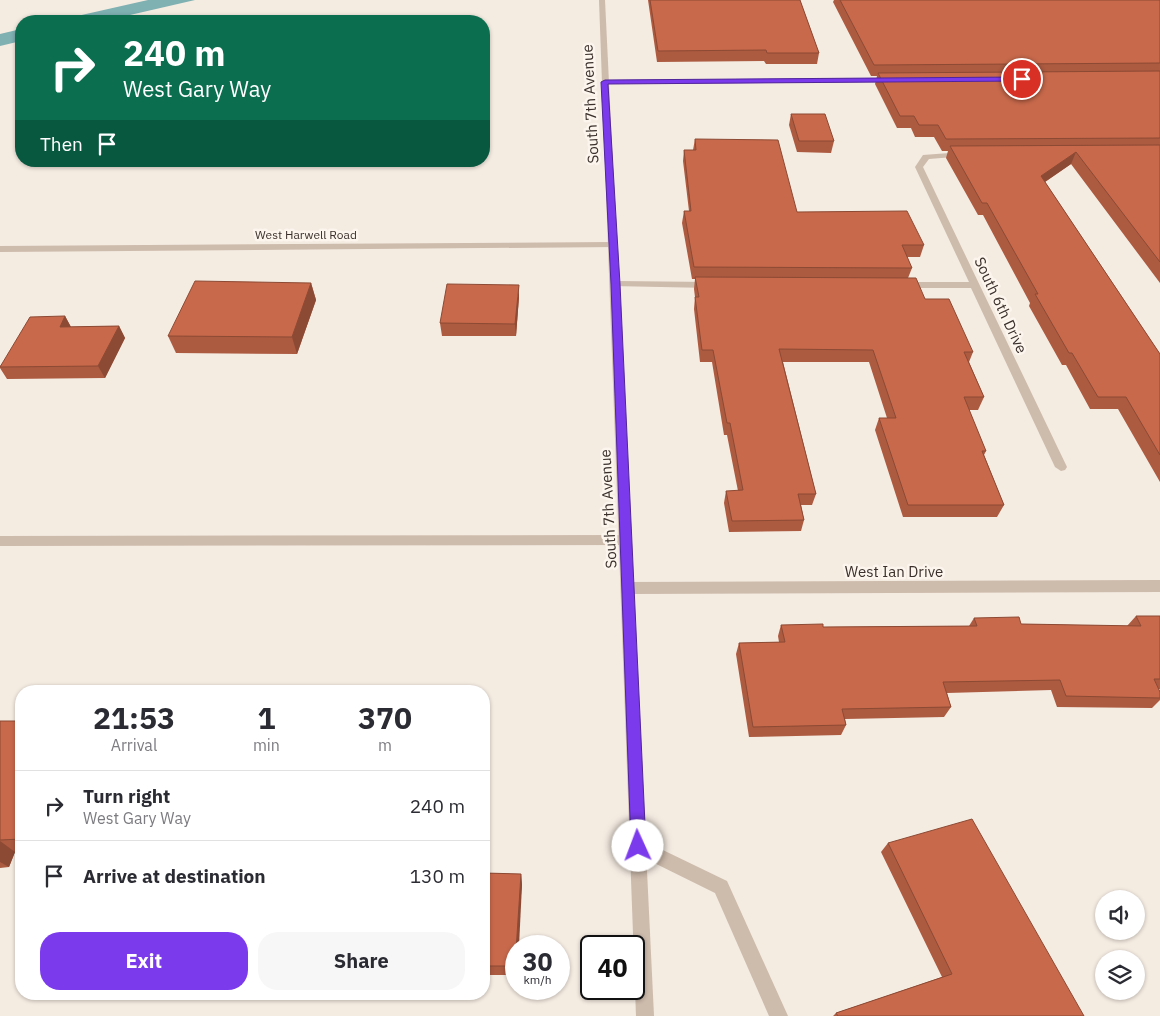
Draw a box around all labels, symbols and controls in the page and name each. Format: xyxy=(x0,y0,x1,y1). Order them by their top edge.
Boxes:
text: 240 m xyxy=(123,30,226,76)
icon: right xyxy=(40,35,105,100)
street label: South 7th Avenue xyxy=(577,44,603,164)
pin xyxy=(1001,58,1043,100)
icon: arrive xyxy=(1008,65,1036,93)
text: West Gary Way xyxy=(123,74,271,103)
icon: arrive xyxy=(93,130,121,158)
text: Then xyxy=(40,132,83,156)
street label: West Harwell Road xyxy=(255,227,357,242)
street label: South 6th Drive xyxy=(970,254,1032,356)
street label: South 7th Avenue xyxy=(595,449,621,569)
street label: West Ian Drive xyxy=(845,562,943,581)
text: 21:53 xyxy=(93,698,175,737)
text: 1 xyxy=(257,698,275,737)
text: 370 xyxy=(358,698,412,737)
text: Arrival xyxy=(111,735,157,755)
text: min xyxy=(253,735,280,755)
text: m xyxy=(378,735,392,755)
text: Turn right xyxy=(83,784,170,808)
icon: right xyxy=(40,792,68,820)
text: 240 m xyxy=(410,794,465,818)
text: West Gary Way xyxy=(83,808,191,828)
position arrow xyxy=(611,819,663,871)
icon: arrive xyxy=(40,862,68,890)
text: Arrive at destination xyxy=(83,864,266,888)
text: 130 m xyxy=(410,864,465,888)
map controls xyxy=(1095,890,1145,1000)
button: sound xyxy=(1095,890,1145,940)
button: Exit xyxy=(40,932,248,990)
button: Share xyxy=(258,932,465,990)
speed limit sign: 40 xyxy=(580,935,645,1000)
text: 30 xyxy=(522,945,553,978)
button: layers xyxy=(1095,950,1145,1000)
text: km/h xyxy=(523,972,552,987)

